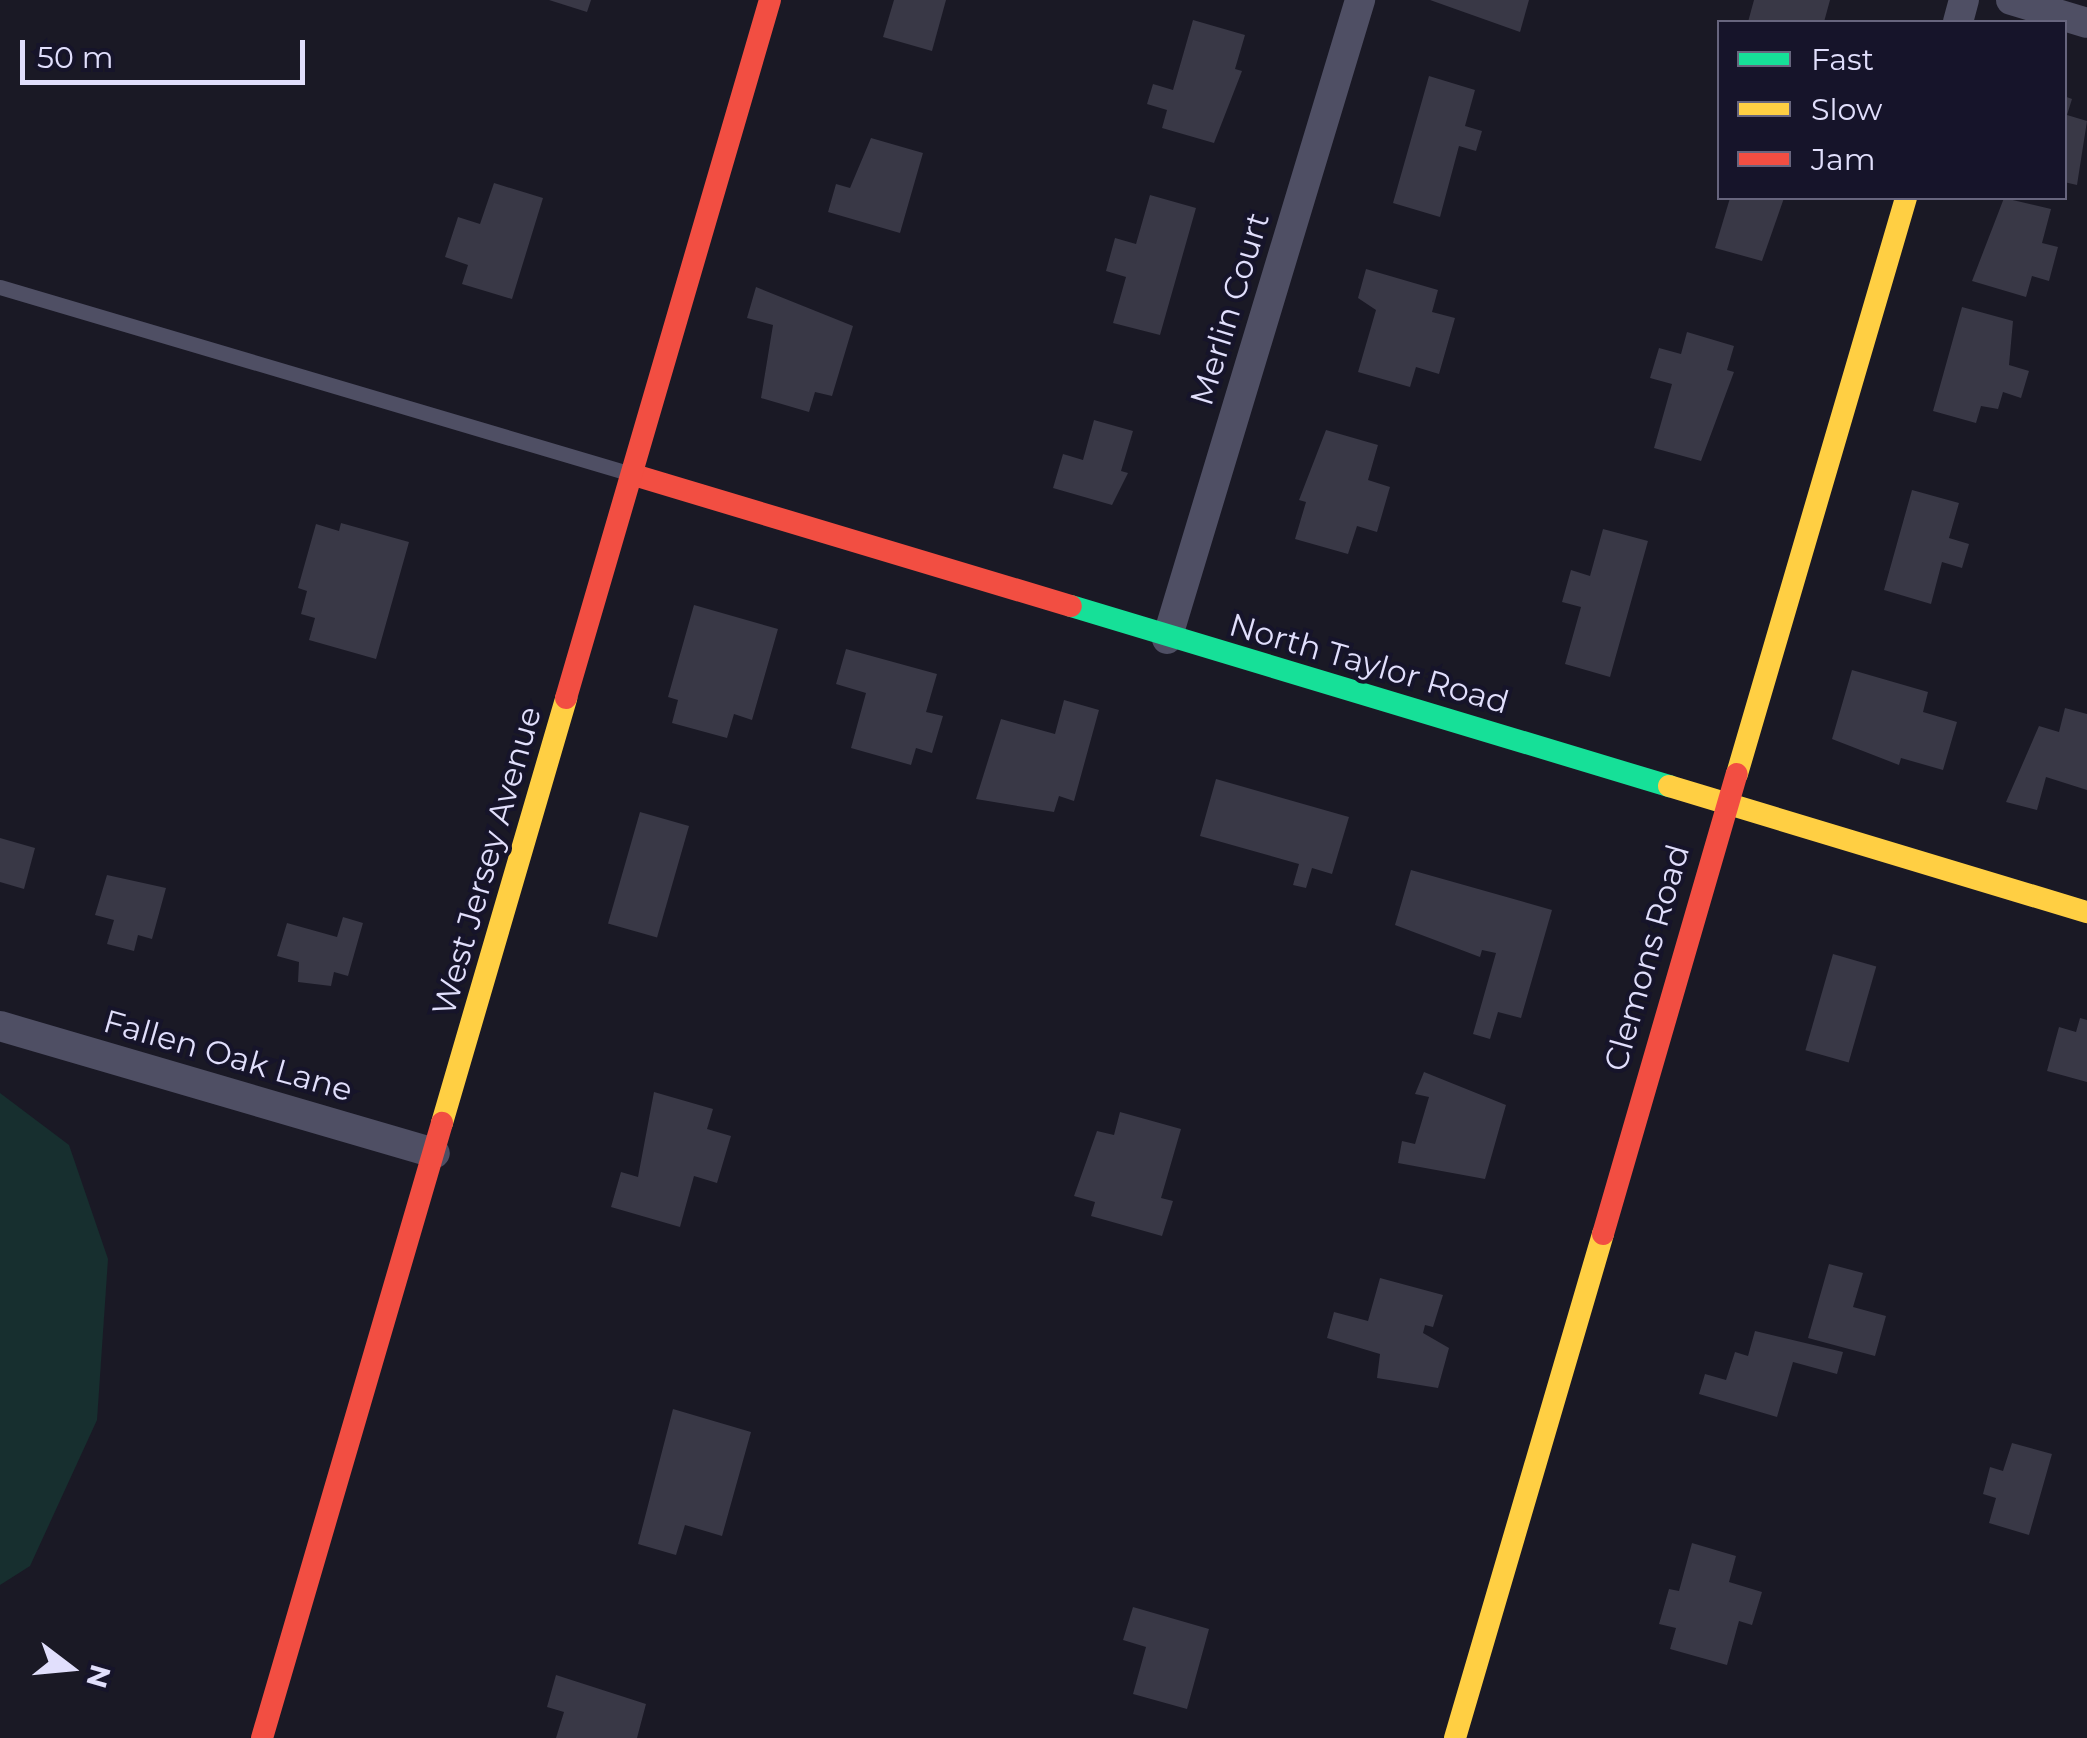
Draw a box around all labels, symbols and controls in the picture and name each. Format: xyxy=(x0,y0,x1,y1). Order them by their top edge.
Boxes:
scale bar xyxy=(25,20,310,82)
legend xyxy=(1717,20,2067,200)
text: 50 m xyxy=(37,39,114,76)
text: Fast xyxy=(1811,41,1874,78)
text: Slow xyxy=(1811,91,1882,128)
text: Jam xyxy=(1811,141,1876,178)
street label: Merlin Court xyxy=(1182,208,1278,410)
street label: North Taylor Road xyxy=(1225,606,1513,722)
street label: West Jersey Avenue xyxy=(425,702,549,1020)
street label: Clemons Road xyxy=(1596,840,1698,1076)
street label: Fallen Oak Lane xyxy=(99,1002,357,1110)
north arrow xyxy=(20,1618,120,1718)
text: N xyxy=(79,1661,118,1692)

